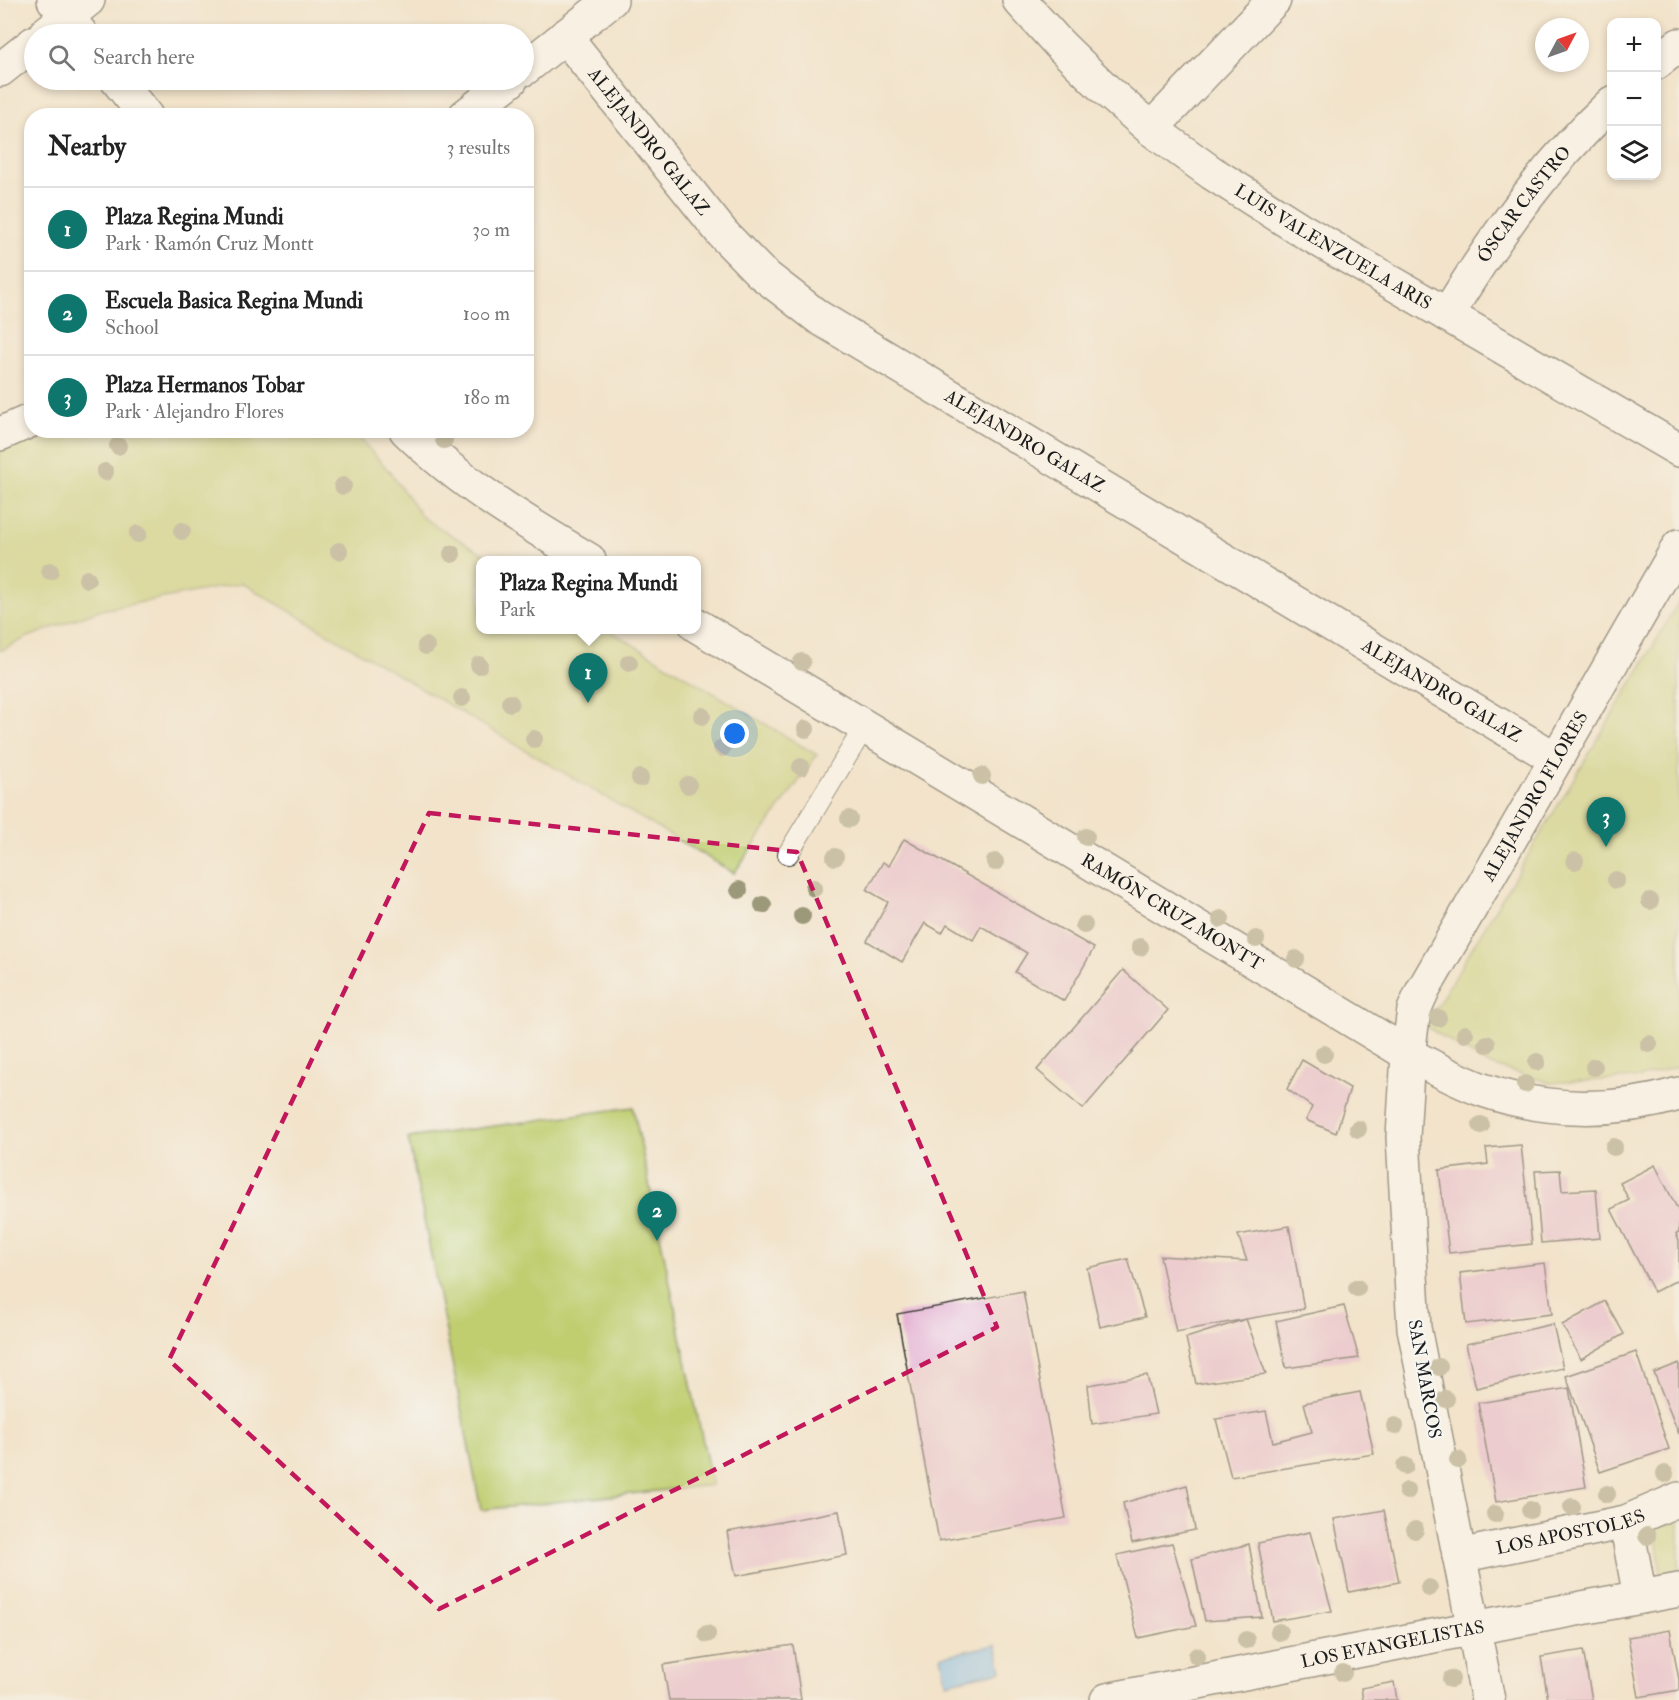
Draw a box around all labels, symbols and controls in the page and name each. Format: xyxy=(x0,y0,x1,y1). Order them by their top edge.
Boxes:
north arrow xyxy=(1535,18,1589,72)
map controls xyxy=(1607,18,1661,180)
button: + xyxy=(1607,18,1661,72)
search box xyxy=(24,24,534,90)
icon: search xyxy=(45,41,78,74)
text: Search here xyxy=(93,43,195,71)
street label: ALEJANDRO GALAZ xyxy=(582,62,715,220)
button: − xyxy=(1607,72,1661,126)
button: layers xyxy=(1607,126,1661,180)
text: Nearby xyxy=(48,131,126,163)
text: 3 results xyxy=(447,135,510,160)
street label: ÓSCAR CASTRO xyxy=(1472,141,1576,267)
street label: LUIS VALENZUELA ARIS xyxy=(1230,179,1436,315)
text: Plaza Regina Mundi xyxy=(105,203,284,231)
text: 1 xyxy=(64,217,71,242)
text: 30 m xyxy=(472,217,510,242)
text: Park · Ramón Cruz Montt xyxy=(105,231,314,256)
text: Escuela Basica Regina Mundi xyxy=(105,287,363,315)
text: 2 xyxy=(62,301,73,326)
text: 100 m xyxy=(463,301,510,326)
text: School xyxy=(105,315,159,340)
text: Plaza Hermanos Tobar xyxy=(105,371,304,399)
street label: ALEJANDRO GALAZ xyxy=(940,384,1109,498)
text: 3 xyxy=(64,385,71,410)
text: 180 m xyxy=(463,385,510,410)
text: Park · Alejandro Flores xyxy=(105,399,284,424)
popup xyxy=(476,556,701,634)
text: Plaza Regina Mundi xyxy=(499,569,678,597)
text: Park xyxy=(499,597,536,622)
street label: ALEJANDRO GALAZ xyxy=(1357,634,1526,748)
pin: 1 xyxy=(568,654,608,703)
street label: ALEJANDRO FLORES xyxy=(1477,707,1593,886)
your location xyxy=(720,719,749,748)
pin: 3 xyxy=(1586,798,1626,847)
street label: RAMÓN CRUZ MONTT xyxy=(1077,849,1268,976)
pin: 2 xyxy=(638,1192,676,1241)
street label: SAN MARCOS xyxy=(1403,1318,1446,1440)
street label: LOS APOSTOLES xyxy=(1494,1504,1649,1560)
street label: LOS EVANGELISTAS xyxy=(1299,1615,1486,1674)

